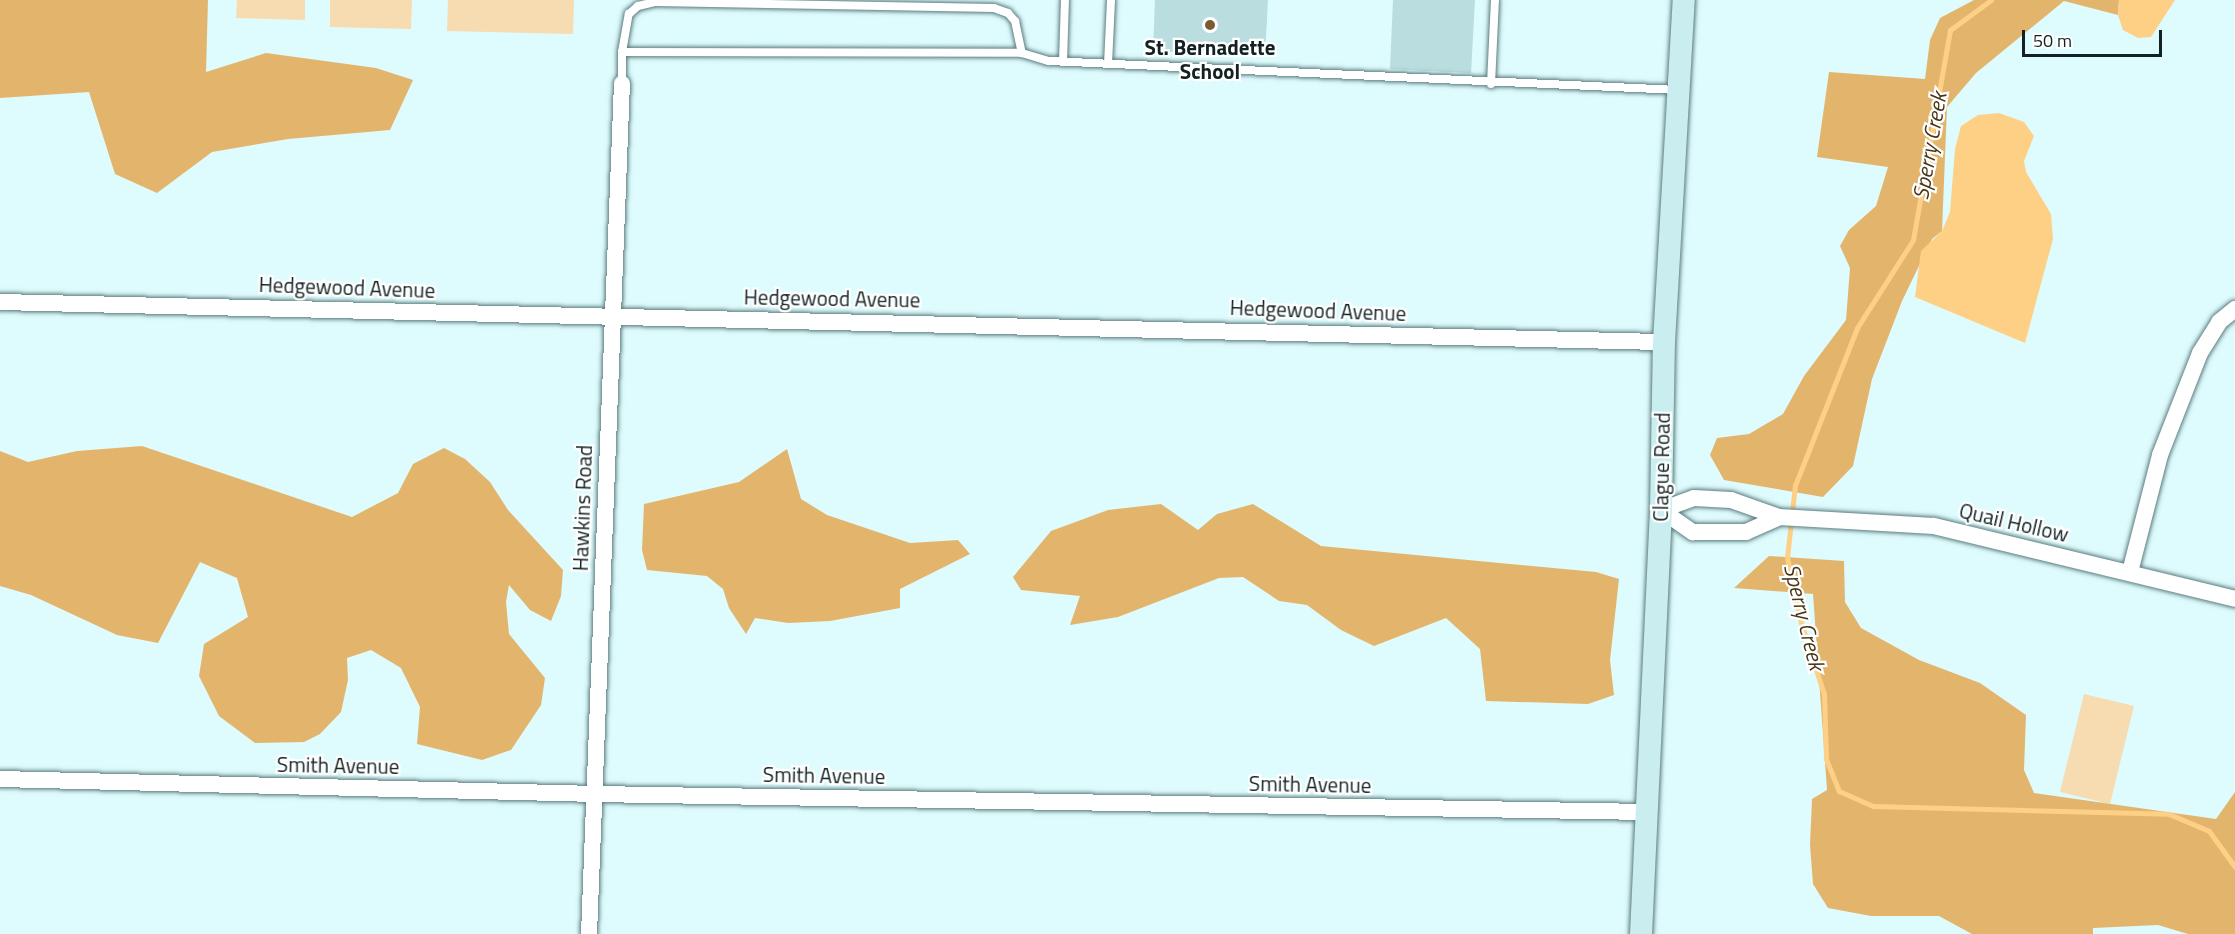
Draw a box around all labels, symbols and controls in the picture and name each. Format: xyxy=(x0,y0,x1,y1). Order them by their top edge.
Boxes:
marker: St. Bernadette School xyxy=(1203,18,1217,32)
scale bar xyxy=(2025,18,2164,56)
text: 50 m xyxy=(2033,27,2072,54)
place label: St. Bernadette School xyxy=(1145,34,1275,84)
water label: Sperry Creek xyxy=(1908,90,1952,202)
street label: Hedgewood Avenue xyxy=(258,271,436,303)
street label: Hedgewood Avenue xyxy=(744,284,920,312)
street label: Hedgewood Avenue xyxy=(1229,294,1407,326)
street label: Clague Road xyxy=(1647,412,1675,522)
street label: Hawkins Road xyxy=(567,444,597,572)
street label: Quail Hollow xyxy=(1957,497,2071,547)
water label: Sperry Creek xyxy=(1778,561,1830,673)
street label: Smith Avenue xyxy=(277,751,399,779)
street label: Smith Avenue xyxy=(763,761,885,789)
street label: Smith Avenue xyxy=(1249,770,1371,798)

